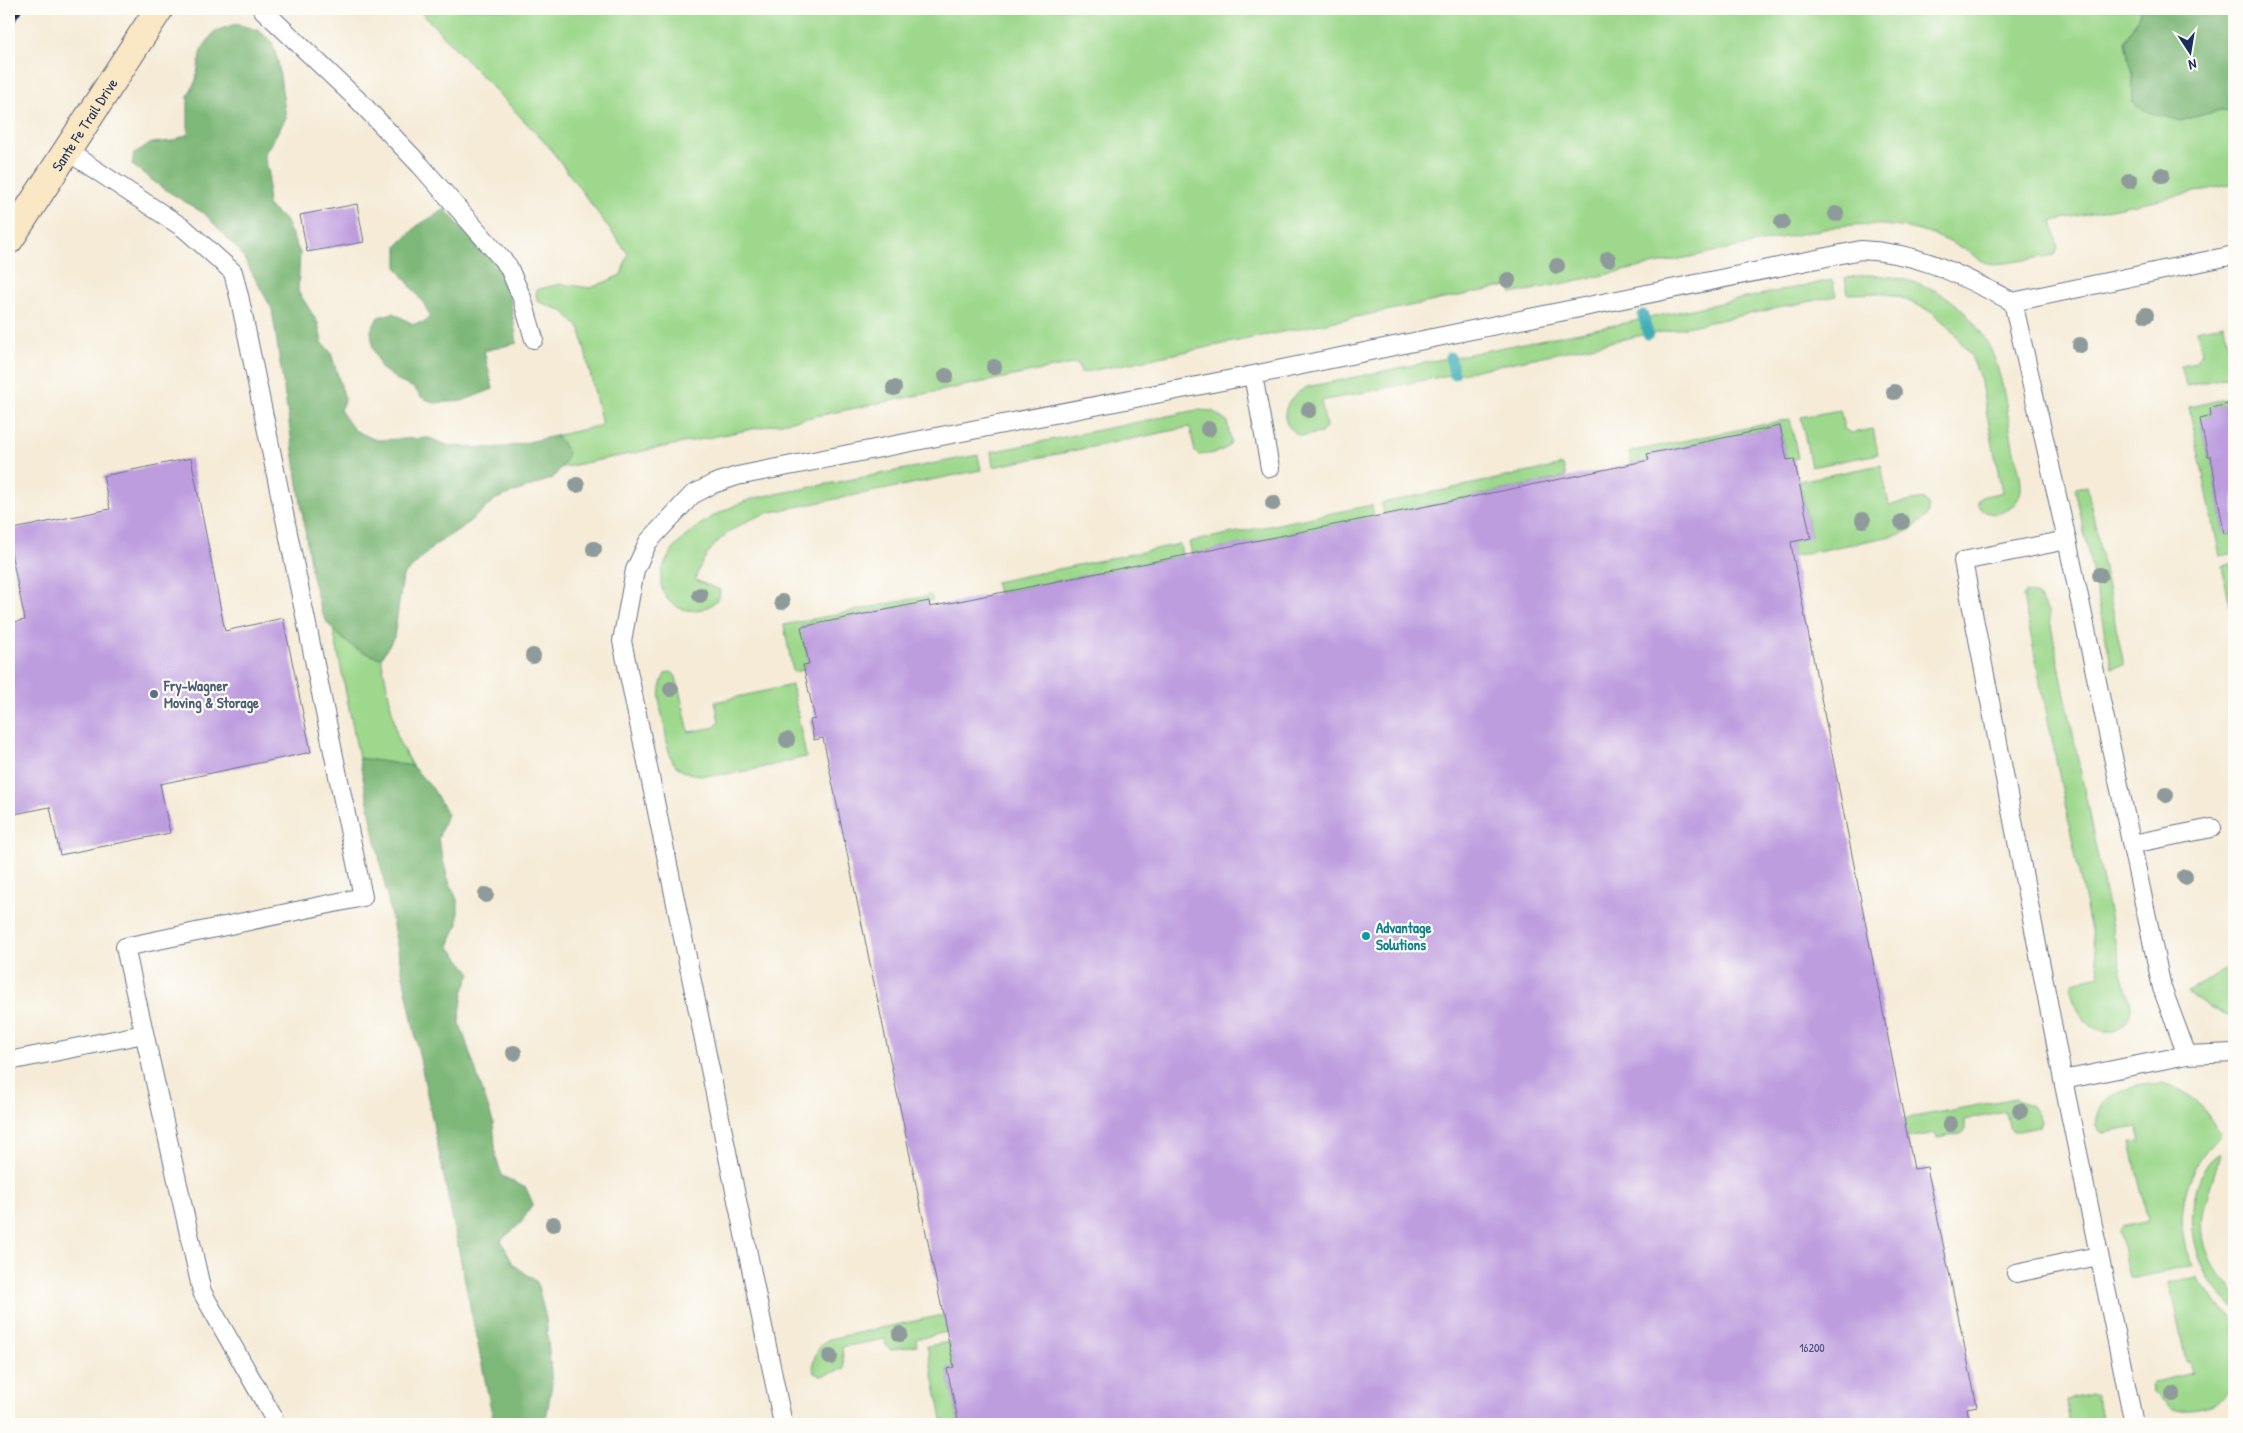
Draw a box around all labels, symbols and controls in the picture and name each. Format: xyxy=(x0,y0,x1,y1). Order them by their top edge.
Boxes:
north arrow xyxy=(2166,28,2216,78)
text: N xyxy=(2187,55,2198,75)
street label: Sante Fe Trail Drive xyxy=(46,74,122,175)
place label: Fry-Wagner Moving & Storage xyxy=(163,675,259,714)
marker: Fry-Wagner Moving & Storage xyxy=(148,688,160,700)
place label: Advantage Solutions xyxy=(1376,917,1432,955)
marker: Advantage Solutions xyxy=(1360,930,1372,942)
house number: 16200 xyxy=(1799,1339,1825,1356)

